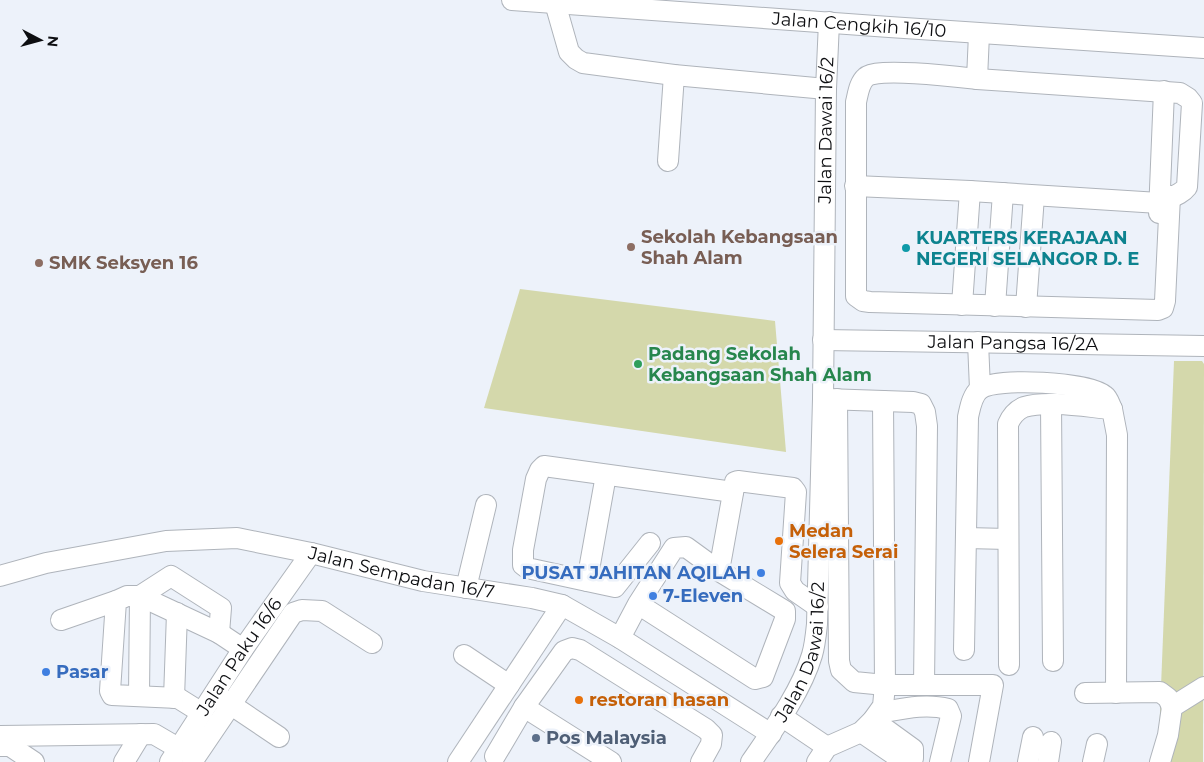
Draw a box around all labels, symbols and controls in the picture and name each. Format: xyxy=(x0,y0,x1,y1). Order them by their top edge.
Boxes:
street label: Jalan Cengkih 16/10 xyxy=(770,8,947,42)
north arrow xyxy=(15,15,65,65)
text: N xyxy=(43,35,62,48)
street label: Jalan Dawai 16/2 xyxy=(814,56,838,205)
place label: Sekolah Kebangsaan Shah Alam xyxy=(641,226,838,269)
place label: KUARTERS KERAJAAN NEGERI SELANGOR D. E xyxy=(916,227,1139,270)
marker: Sekolah Kebangsaan Shah Alam xyxy=(625,241,637,253)
marker: KUARTERS KERAJAAN NEGERI SELANGOR D. E xyxy=(900,242,912,254)
place label: SMK Seksyen 16 xyxy=(49,252,198,274)
marker: SMK Seksyen 16 xyxy=(33,257,45,269)
street label: Jalan Pangsa 16/2A xyxy=(926,331,1099,355)
place label: Padang Sekolah Kebangsaan Shah Alam xyxy=(648,343,872,386)
marker: Padang Sekolah Kebangsaan Shah Alam xyxy=(632,358,644,370)
place label: Medan Selera Serai xyxy=(789,520,898,563)
marker: Medan Selera Serai xyxy=(773,535,785,547)
street label: Jalan Sempadan 16/7 xyxy=(305,541,496,603)
place label: PUSAT JAHITAN AQILAH xyxy=(521,562,751,584)
marker: PUSAT JAHITAN AQILAH xyxy=(755,567,767,579)
street label: Jalan Dawai 16/2 xyxy=(770,581,829,727)
place label: 7-Eleven xyxy=(663,585,743,607)
marker: 7-Eleven xyxy=(647,590,659,602)
street label: Jalan Paku 16/6 xyxy=(191,594,287,721)
place label: Pasar xyxy=(56,661,109,683)
marker: Pasar xyxy=(40,666,52,678)
place label: restoran hasan xyxy=(589,689,729,711)
marker: restoran hasan xyxy=(573,694,585,706)
place label: Pos Malaysia xyxy=(546,727,667,749)
marker: Pos Malaysia xyxy=(530,732,542,744)

